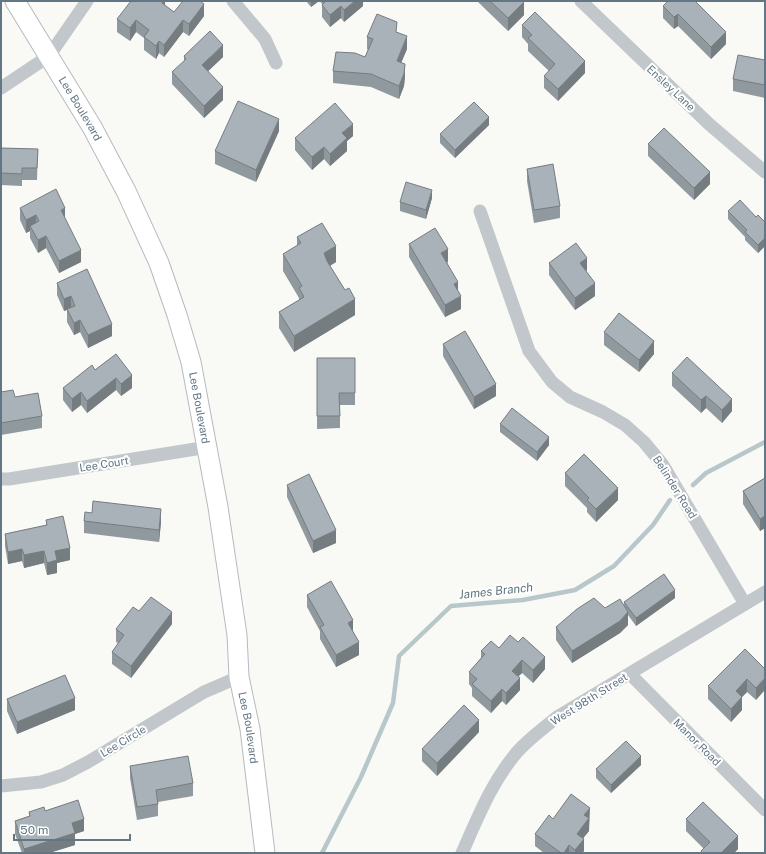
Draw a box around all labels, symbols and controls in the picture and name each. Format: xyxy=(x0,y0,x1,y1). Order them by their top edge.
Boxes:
street label: Ensley Lane xyxy=(645,63,697,113)
street label: Lee Boulevard xyxy=(57,74,104,143)
street label: Lee Boulevard xyxy=(187,371,212,445)
street label: Belinder Road xyxy=(651,453,699,521)
street label: Lee Court xyxy=(78,454,130,474)
water label: James Branch xyxy=(458,580,534,602)
street label: West 98th Street xyxy=(549,671,629,727)
street label: Lee Boulevard xyxy=(236,691,260,764)
street label: Manor Road xyxy=(671,716,723,768)
street label: Lee Circle xyxy=(98,723,148,759)
scale bar xyxy=(14,816,130,842)
text: 50 m xyxy=(20,823,48,837)

